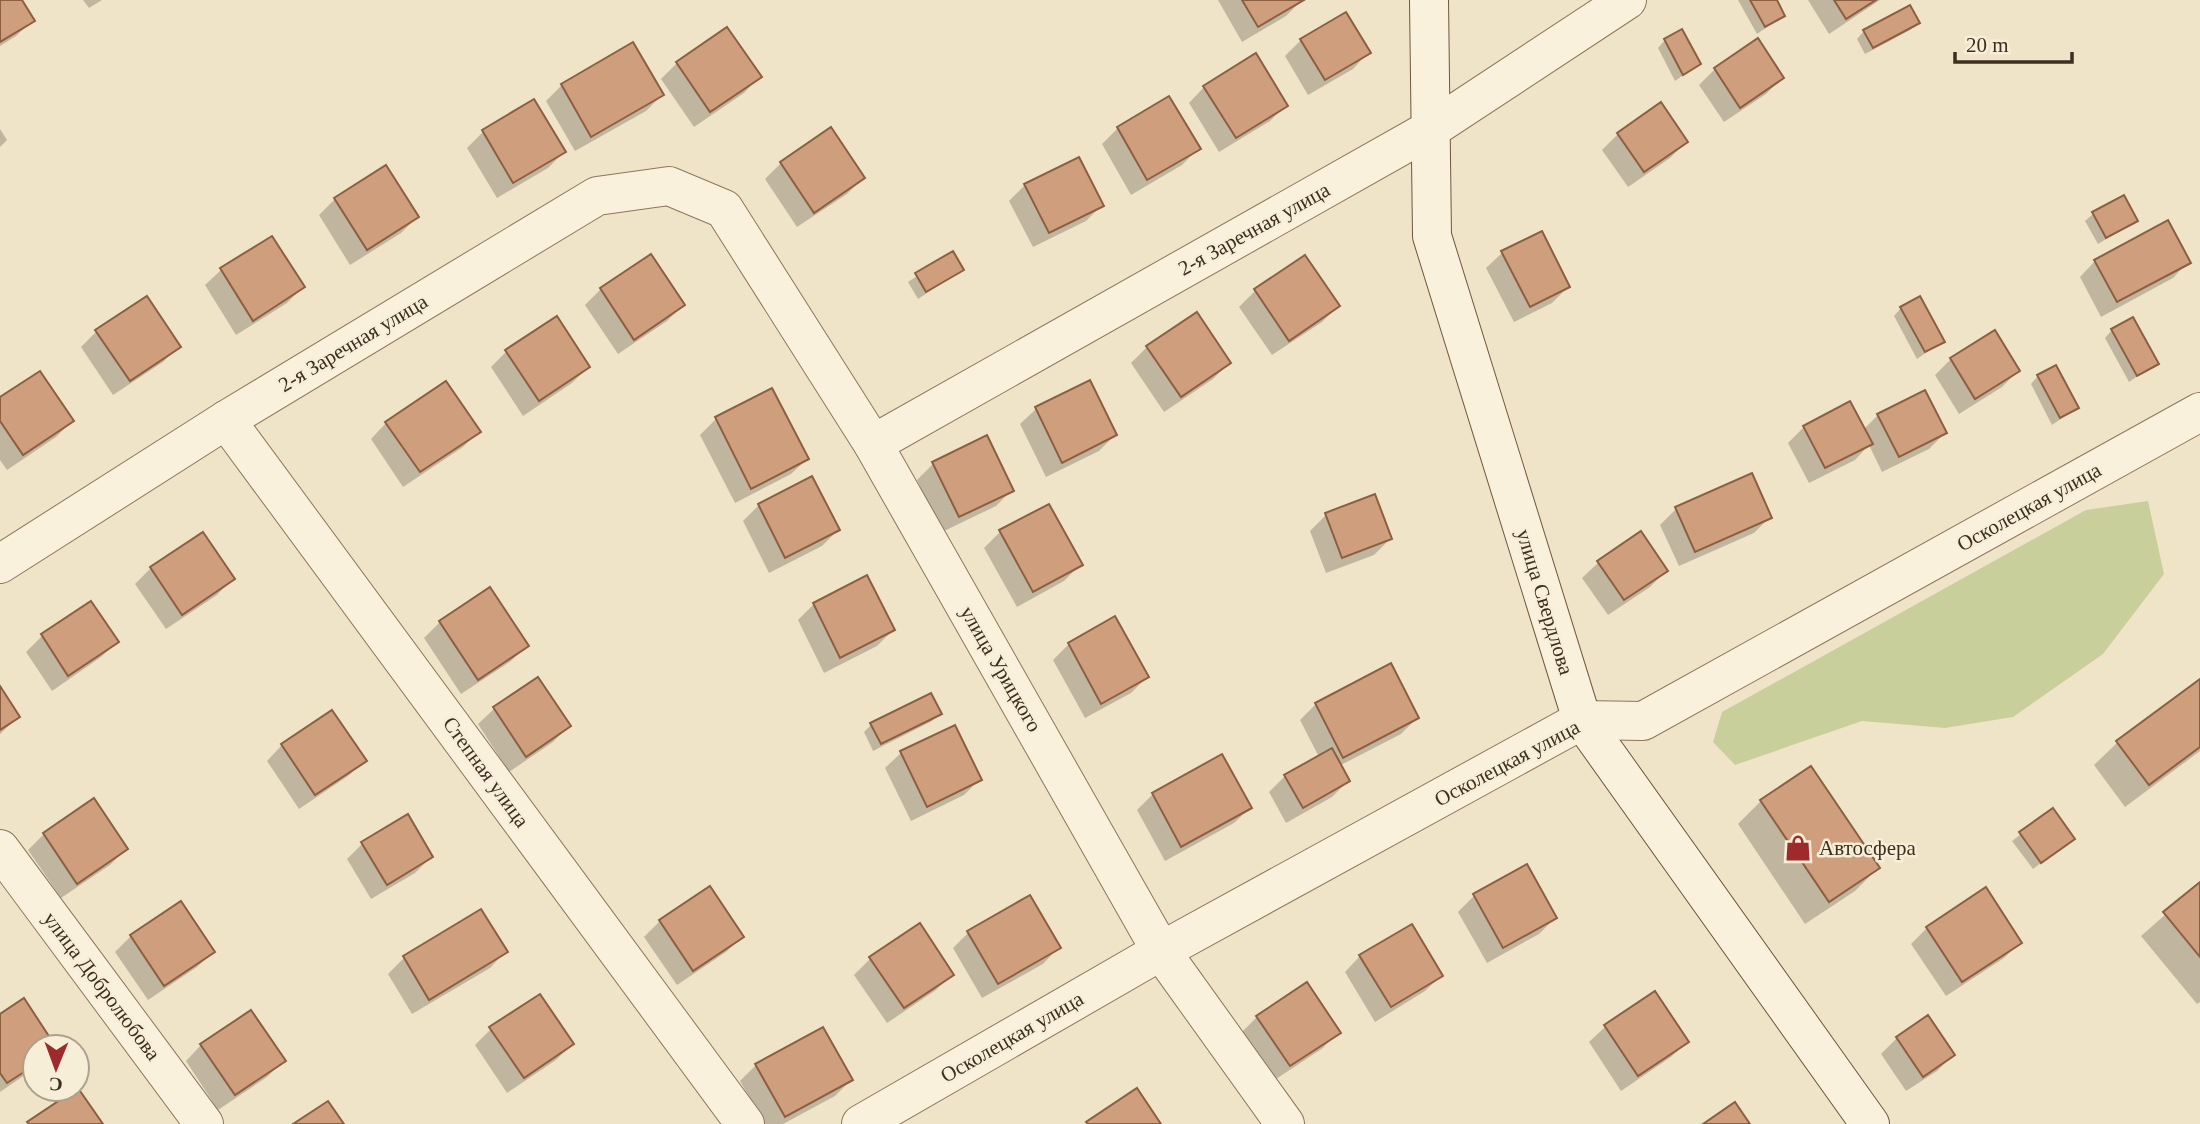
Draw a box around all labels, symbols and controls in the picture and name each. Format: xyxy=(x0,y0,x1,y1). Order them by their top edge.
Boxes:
scale bar xyxy=(1955,21,2072,65)
text: 20 m xyxy=(1966,33,2009,57)
street label: 2-я Заречная улица xyxy=(1174,177,1334,281)
street label: 2-я Заречная улица xyxy=(274,289,432,397)
street label: Осколецкая улица xyxy=(1953,457,2106,556)
street label: улица Свердлова xyxy=(1511,526,1579,678)
street label: улица Урицкого xyxy=(955,602,1047,736)
street label: Степная улица xyxy=(438,712,535,833)
street label: Осколецкая улица xyxy=(1430,714,1584,811)
shop icon: Автосфера xyxy=(1783,833,1813,863)
place label: Автосфера xyxy=(1819,836,1916,860)
street label: улица Добролюбова xyxy=(38,907,166,1065)
street label: Осколецкая улица xyxy=(936,986,1088,1088)
north arrow xyxy=(21,1033,91,1103)
text: С xyxy=(49,1074,63,1095)

